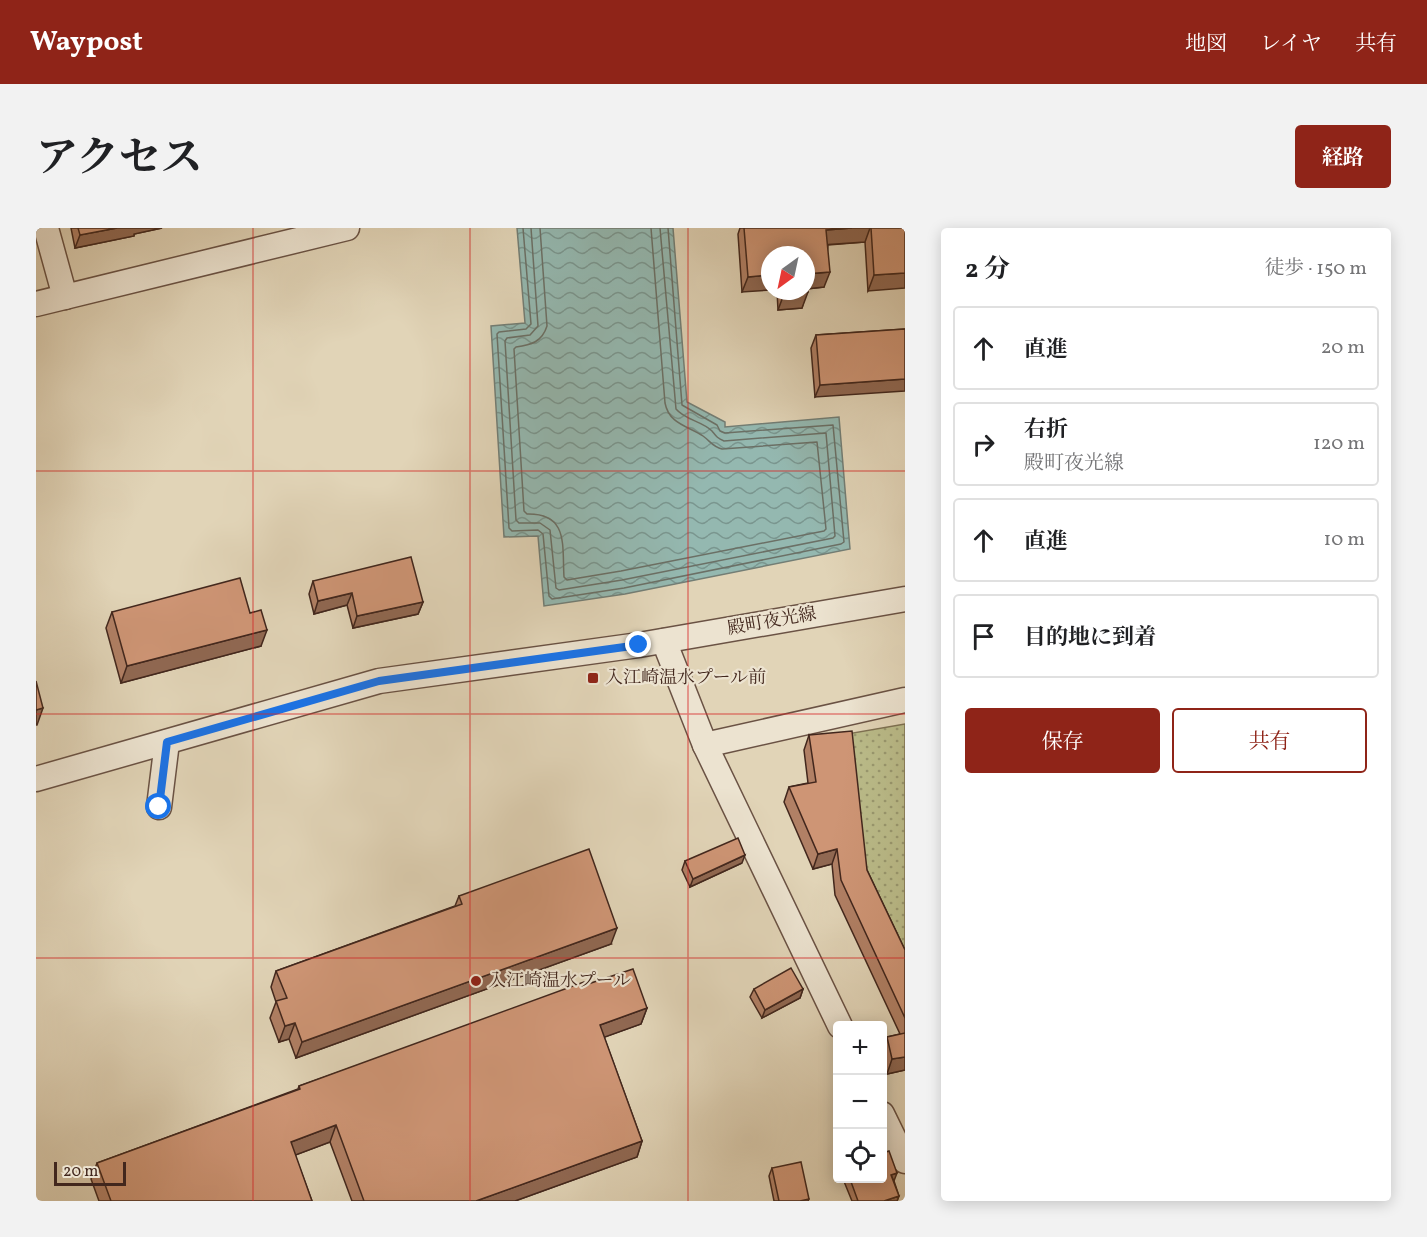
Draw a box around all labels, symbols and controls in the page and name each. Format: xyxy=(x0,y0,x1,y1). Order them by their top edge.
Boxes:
text: Waypost xyxy=(30,23,143,62)
text: 地図 xyxy=(1185,30,1227,59)
text: レイヤ xyxy=(1260,30,1322,59)
text: 共有 xyxy=(1355,30,1397,59)
button: 経路 xyxy=(1295,125,1391,188)
text: アクセス xyxy=(36,131,203,190)
north arrow xyxy=(761,246,815,300)
text: 2 分 xyxy=(965,252,1010,288)
text: 徒歩 · 150 m xyxy=(1264,255,1367,283)
icon: ahead xyxy=(967,332,1000,365)
text: 20 m xyxy=(1321,334,1365,362)
text: 直進 xyxy=(1024,335,1068,366)
text: 右折 xyxy=(1024,415,1068,446)
icon: right xyxy=(967,428,1000,461)
text: 120 m xyxy=(1313,430,1365,458)
text: 殿町夜光線 xyxy=(1024,450,1124,478)
icon: ahead xyxy=(967,524,1000,557)
text: 10 m xyxy=(1324,526,1365,554)
text: 直進 xyxy=(1024,527,1068,558)
street label: 殿町夜光線 xyxy=(726,602,818,642)
icon: arrive xyxy=(967,620,1000,653)
text: 目的地に到着 xyxy=(1024,623,1156,654)
route end xyxy=(625,631,651,657)
place label: 入江崎温水プール前 xyxy=(605,666,766,691)
marker: 入江崎温水プール前 xyxy=(586,671,600,685)
button: 保存 xyxy=(965,708,1160,773)
button: 共有 xyxy=(1172,708,1367,773)
route start xyxy=(145,793,171,819)
place label: 入江崎温水プール xyxy=(488,969,631,994)
marker: 入江崎温水プール xyxy=(469,974,483,988)
map controls xyxy=(833,1021,887,1183)
button: + xyxy=(833,1021,887,1075)
button: − xyxy=(833,1075,887,1129)
button: locate xyxy=(833,1129,887,1183)
scale bar xyxy=(54,1159,126,1186)
text: 20 m xyxy=(63,1161,98,1183)

